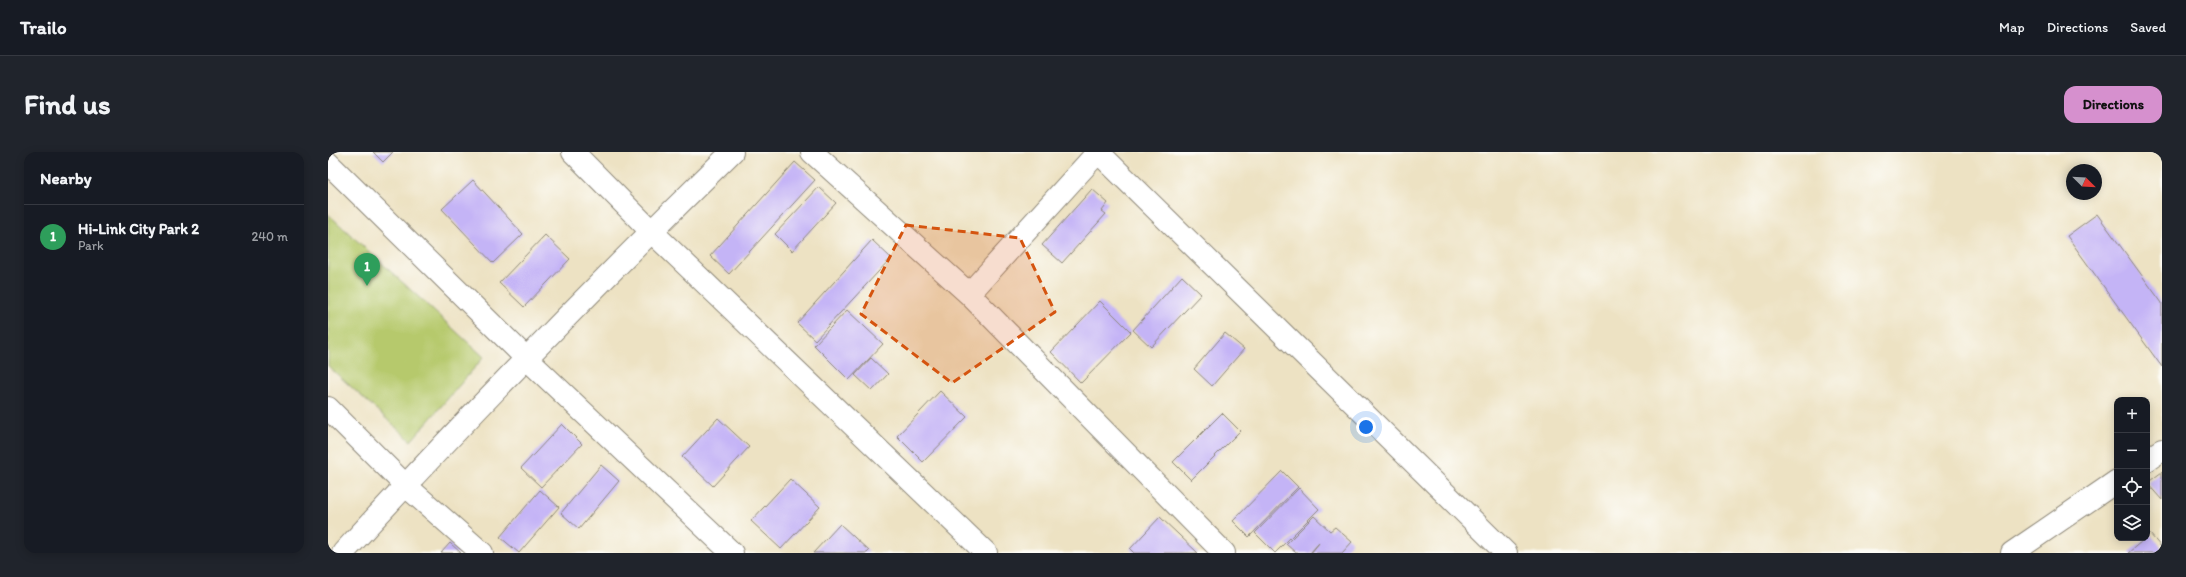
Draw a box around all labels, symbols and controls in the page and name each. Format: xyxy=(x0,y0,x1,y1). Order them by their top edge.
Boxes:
text: Trailo xyxy=(20,16,67,39)
text: Map xyxy=(1999,19,2025,36)
text: Directions xyxy=(2047,19,2108,36)
text: Saved xyxy=(2130,19,2166,36)
button: Directions xyxy=(2064,86,2162,123)
text: Find us xyxy=(24,87,111,121)
north arrow xyxy=(2066,164,2102,200)
text: Nearby xyxy=(40,168,92,188)
text: Hi-Link City Park 2 xyxy=(78,220,199,238)
text: 1 xyxy=(50,229,56,244)
text: 240 m xyxy=(251,229,288,244)
text: Park xyxy=(78,238,104,253)
pin: 1 xyxy=(354,253,380,286)
map controls xyxy=(2114,397,2150,541)
button: + xyxy=(2114,397,2150,433)
your location xyxy=(1356,417,1376,437)
button: − xyxy=(2114,433,2150,469)
button: locate xyxy=(2114,469,2150,505)
button: layers xyxy=(2114,505,2150,541)

